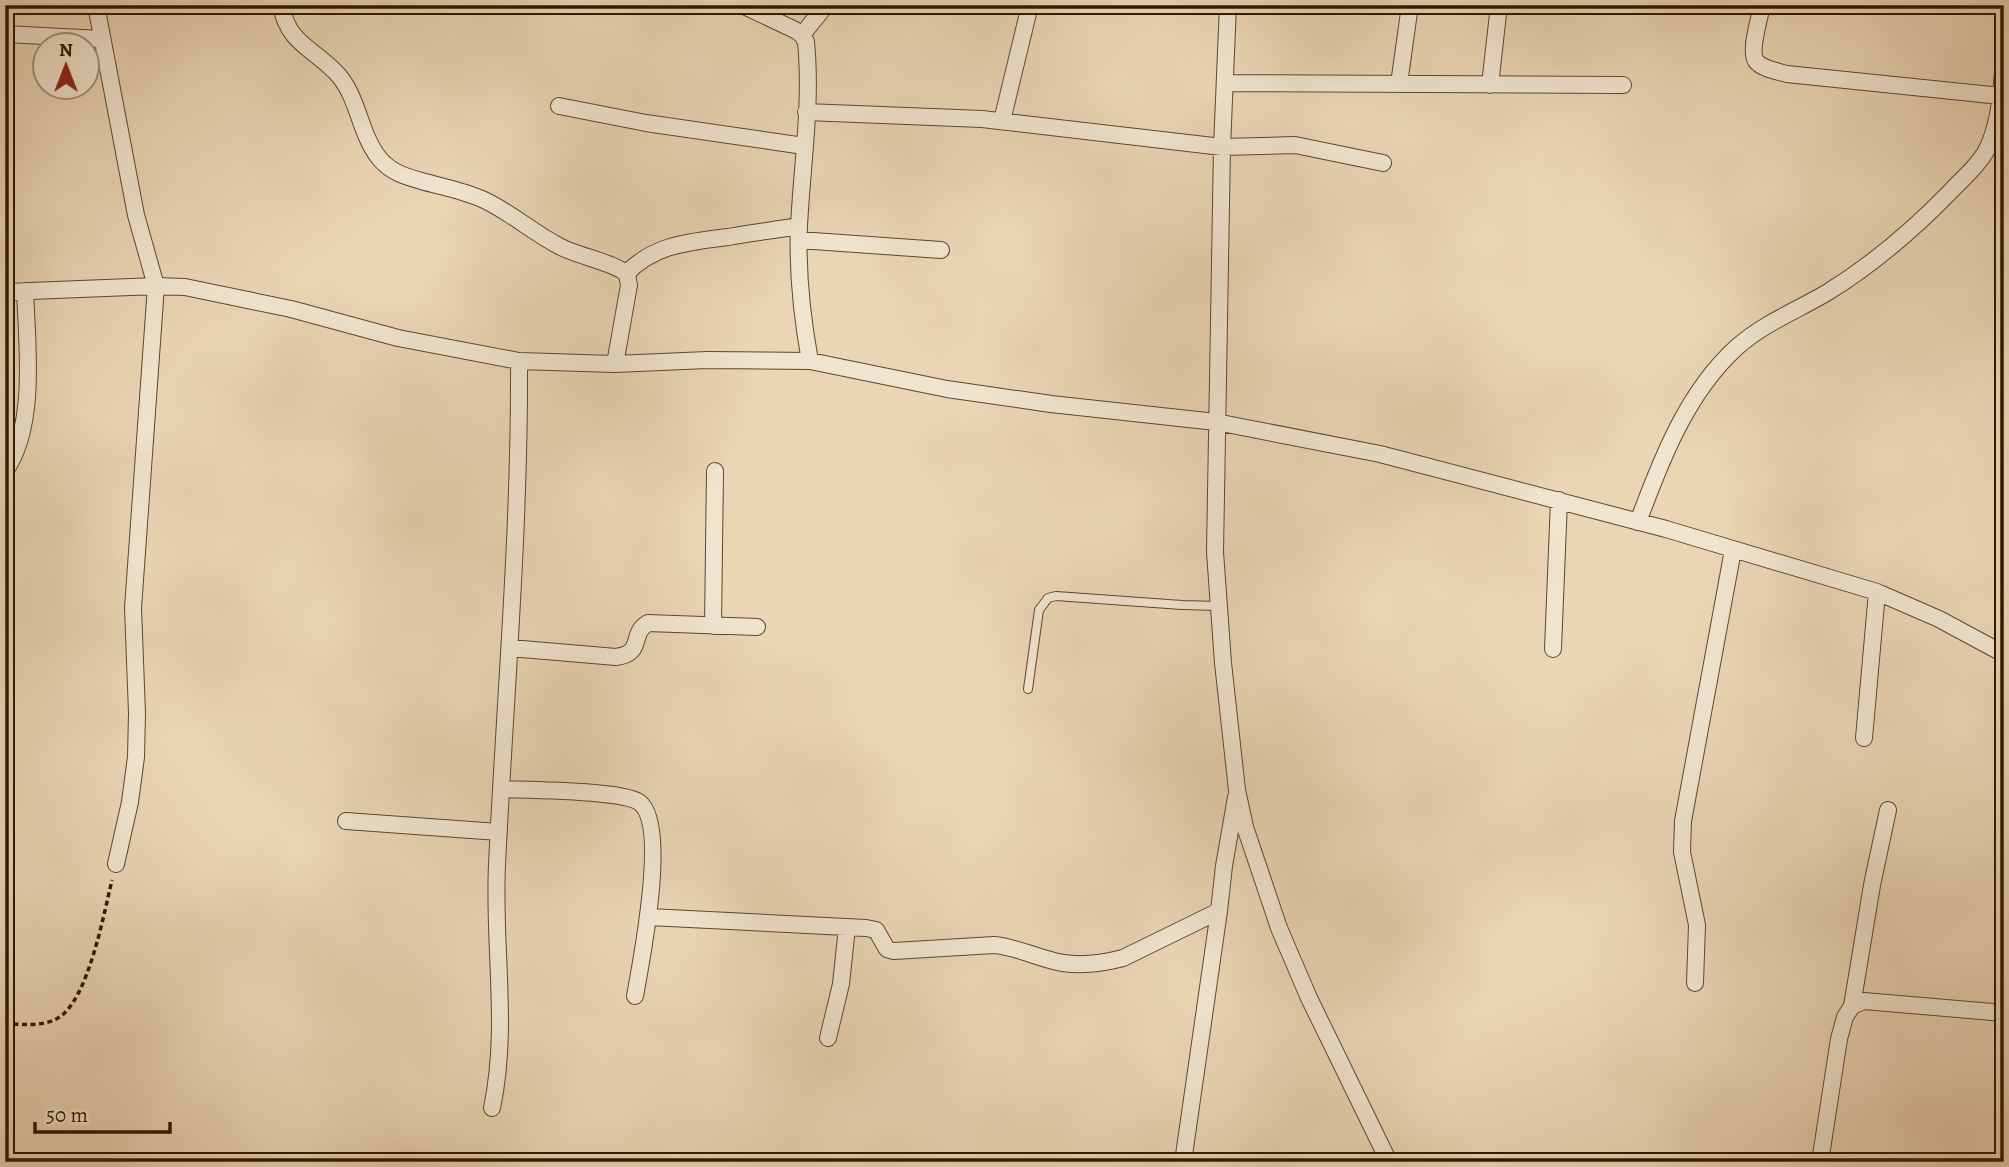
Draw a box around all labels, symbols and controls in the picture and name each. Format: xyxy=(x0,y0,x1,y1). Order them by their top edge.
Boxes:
north arrow xyxy=(32,32,102,102)
text: N xyxy=(59,37,73,63)
scale bar xyxy=(35,1090,170,1134)
text: 50 m xyxy=(46,1101,88,1129)

